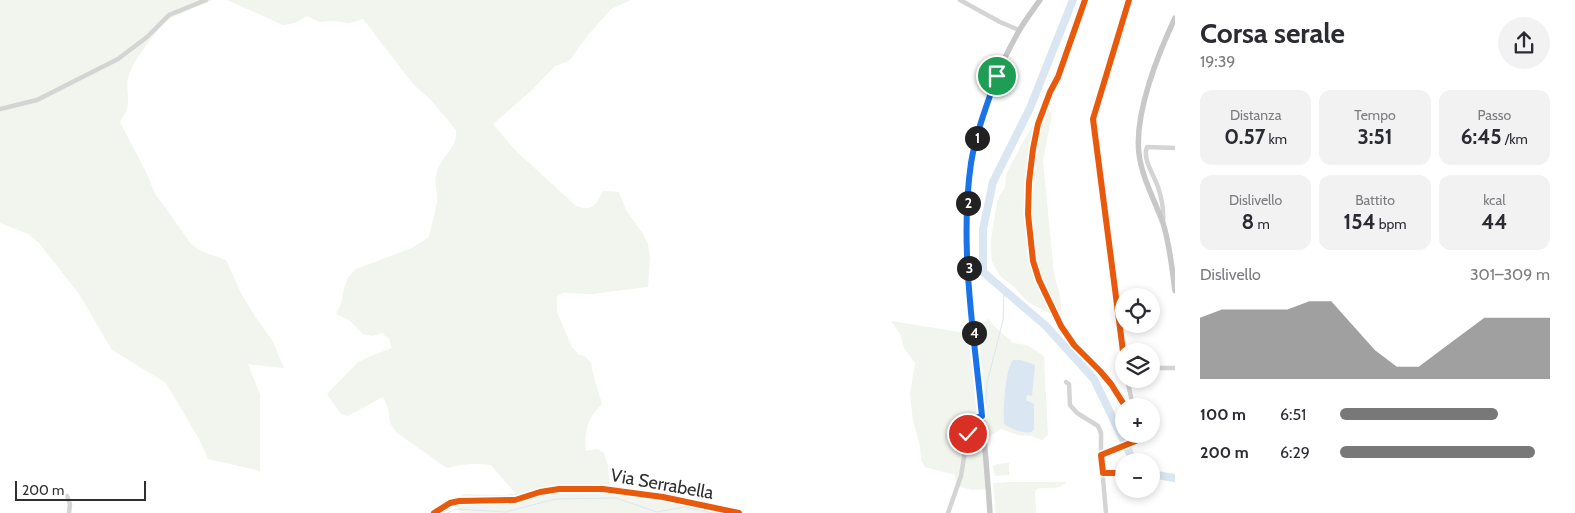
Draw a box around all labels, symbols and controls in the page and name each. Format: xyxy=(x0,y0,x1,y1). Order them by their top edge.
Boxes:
text: Corsa serale xyxy=(1200,16,1345,50)
button: share xyxy=(1498,17,1550,69)
text: 19:39 xyxy=(1200,52,1235,71)
pin xyxy=(976,55,1018,97)
icon: arrive xyxy=(983,62,1011,90)
text: Distanza xyxy=(1230,106,1281,124)
text: Tempo xyxy=(1354,106,1396,124)
text: Passo xyxy=(1477,106,1511,124)
text: 0.57 xyxy=(1224,124,1265,149)
text: 3:51 xyxy=(1357,124,1393,149)
text: 6:45 xyxy=(1461,124,1502,149)
pin: 1 xyxy=(964,126,990,150)
text: 1 xyxy=(975,129,980,147)
text: km xyxy=(1265,130,1287,148)
text: /km xyxy=(1502,130,1528,148)
pin: 2 xyxy=(956,190,980,216)
text: Dislivello xyxy=(1229,191,1282,209)
text: Battito xyxy=(1355,191,1395,209)
text: kcal xyxy=(1483,191,1506,209)
text: 2 xyxy=(965,194,972,212)
text: 8 xyxy=(1242,209,1254,234)
text: 154 xyxy=(1343,209,1376,234)
text: 44 xyxy=(1481,209,1507,234)
text: m xyxy=(1254,215,1270,233)
text: bpm xyxy=(1376,215,1407,233)
pin: 3 xyxy=(956,256,982,280)
text: 3 xyxy=(966,259,973,277)
text: Dislivello xyxy=(1200,265,1261,284)
text: 301–309 m xyxy=(1470,265,1550,284)
map controls xyxy=(1115,288,1160,498)
button: locate xyxy=(1115,288,1160,333)
pin: 4 xyxy=(962,320,986,346)
text: 4 xyxy=(970,324,979,342)
button: layers xyxy=(1115,343,1160,388)
button: + xyxy=(1115,398,1160,443)
text: 100 m xyxy=(1200,405,1246,424)
text: 6:51 xyxy=(1280,405,1306,424)
pin xyxy=(947,413,989,455)
icon: check xyxy=(954,420,982,448)
text: 200 m xyxy=(1200,443,1249,462)
text: 6:29 xyxy=(1280,443,1310,462)
button: − xyxy=(1115,453,1160,498)
street label: Via Serrabella xyxy=(609,464,716,504)
scale bar xyxy=(15,478,146,501)
text: 200 m xyxy=(22,481,64,499)

